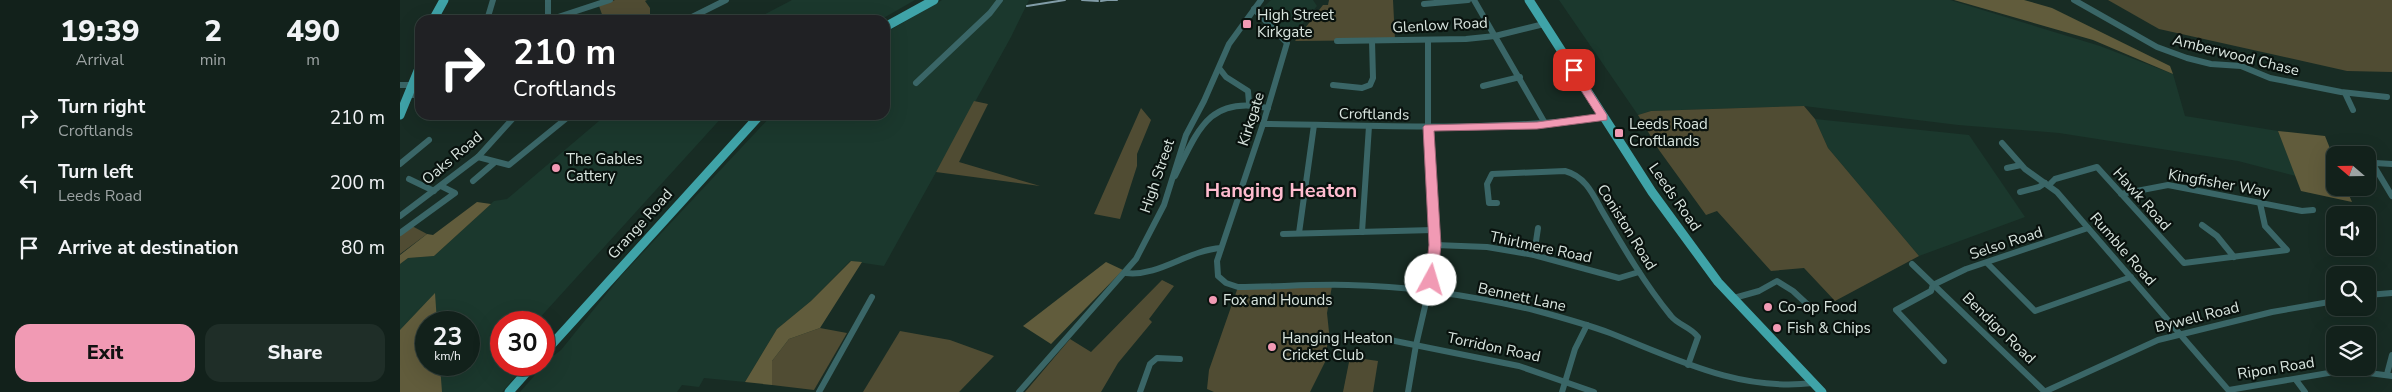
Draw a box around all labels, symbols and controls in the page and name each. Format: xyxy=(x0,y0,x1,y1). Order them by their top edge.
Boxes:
place label: High Street Kirkgate xyxy=(1257,5,1335,42)
text: 19:39 xyxy=(60,11,140,52)
text: 2 xyxy=(204,11,222,52)
text: 490 xyxy=(286,11,340,52)
street label: Glenlow Road xyxy=(1392,13,1488,37)
marker: High Street Kirkgate xyxy=(1241,18,1253,30)
text: 210 m xyxy=(513,29,616,76)
street label: Amberwood Chase xyxy=(2171,30,2301,80)
icon: right xyxy=(430,35,495,100)
text: Arrival xyxy=(76,49,124,71)
text: min xyxy=(200,49,226,71)
text: m xyxy=(306,49,320,71)
pin xyxy=(1553,49,1595,91)
icon: arrive xyxy=(1560,56,1588,84)
text: Croftlands xyxy=(513,74,616,104)
street label: Kirkgate xyxy=(1233,90,1269,148)
text: Turn right xyxy=(58,94,145,120)
street label: Croftlands xyxy=(1339,103,1409,125)
icon: right xyxy=(15,104,43,132)
text: 210 m xyxy=(330,105,385,131)
place label: Leeds Road Croftlands xyxy=(1629,114,1708,151)
text: Croftlands xyxy=(58,120,133,142)
street label: Oaks Road xyxy=(418,127,486,189)
marker: Leeds Road Croftlands xyxy=(1613,127,1625,139)
street label: High Street xyxy=(1135,136,1179,216)
north arrow xyxy=(2326,146,2376,196)
map controls xyxy=(2326,146,2376,376)
place label: The Gables Cattery xyxy=(566,149,643,186)
text: Turn left xyxy=(58,159,133,185)
street label: Leeds Road xyxy=(1644,159,1706,235)
marker: The Gables Cattery xyxy=(550,162,562,174)
street label: Hawk Road xyxy=(2108,163,2176,235)
street label: Kingfisher Way xyxy=(2167,164,2272,202)
icon: left xyxy=(15,169,43,197)
text: 200 m xyxy=(330,170,385,196)
district label: Hanging Heaton xyxy=(1205,177,1357,204)
street label: Coniston Road xyxy=(1593,180,1661,274)
text: Leeds Road xyxy=(58,185,142,207)
street label: Grange Road xyxy=(603,185,677,263)
button: sound xyxy=(2326,206,2376,256)
street label: Rumble Road xyxy=(2086,208,2160,290)
street label: Selso Road xyxy=(1967,222,2045,264)
street label: Thirlmere Road xyxy=(1488,226,1594,268)
icon: arrive xyxy=(15,234,43,262)
text: Arrive at destination xyxy=(58,235,239,261)
text: 80 m xyxy=(341,235,385,261)
position arrow xyxy=(1404,253,1456,305)
button: search xyxy=(2326,266,2376,316)
street label: Bennett Lane xyxy=(1476,278,1568,316)
street label: Bendigo Road xyxy=(1958,288,2040,368)
place label: Fox and Hounds xyxy=(1223,290,1333,310)
marker: Fox and Hounds xyxy=(1207,294,1219,306)
place label: Co-op Food xyxy=(1778,297,1857,317)
street label: Bywell Road xyxy=(2153,297,2241,337)
marker: Co-op Food xyxy=(1762,301,1774,313)
speed limit sign: 30 xyxy=(490,311,555,376)
place label: Fish & Chips xyxy=(1787,318,1871,338)
text: 23 xyxy=(432,320,463,354)
marker: Fish & Chips xyxy=(1771,322,1783,334)
button: Exit xyxy=(15,324,195,382)
button: Share xyxy=(205,324,385,382)
button: layers xyxy=(2326,326,2376,376)
street label: Torridon Road xyxy=(1446,327,1542,367)
place label: Hanging Heaton Cricket Club xyxy=(1282,328,1393,365)
marker: Hanging Heaton Cricket Club xyxy=(1266,341,1278,353)
text: km/h xyxy=(434,348,461,364)
street label: Ripon Road xyxy=(2236,352,2316,384)

